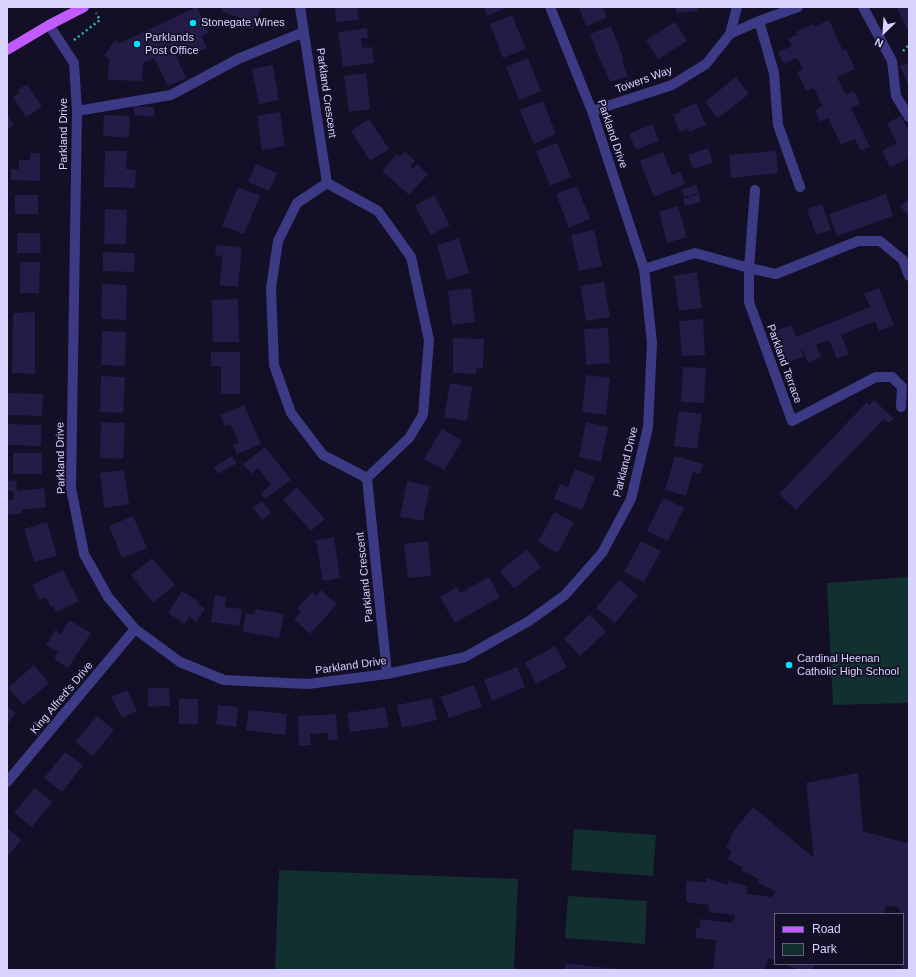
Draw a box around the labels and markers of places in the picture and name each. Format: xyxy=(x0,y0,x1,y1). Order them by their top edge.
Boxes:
place label: Stonegate Wines xyxy=(201,16,285,30)
marker: Stonegate Wines xyxy=(188,18,198,28)
place label: Parklands Post Office xyxy=(145,31,199,57)
marker: Parklands Post Office xyxy=(132,39,142,49)
place label: Cardinal Heenan Catholic High School xyxy=(797,652,899,678)
marker: Cardinal Heenan Catholic High School xyxy=(784,660,794,670)

